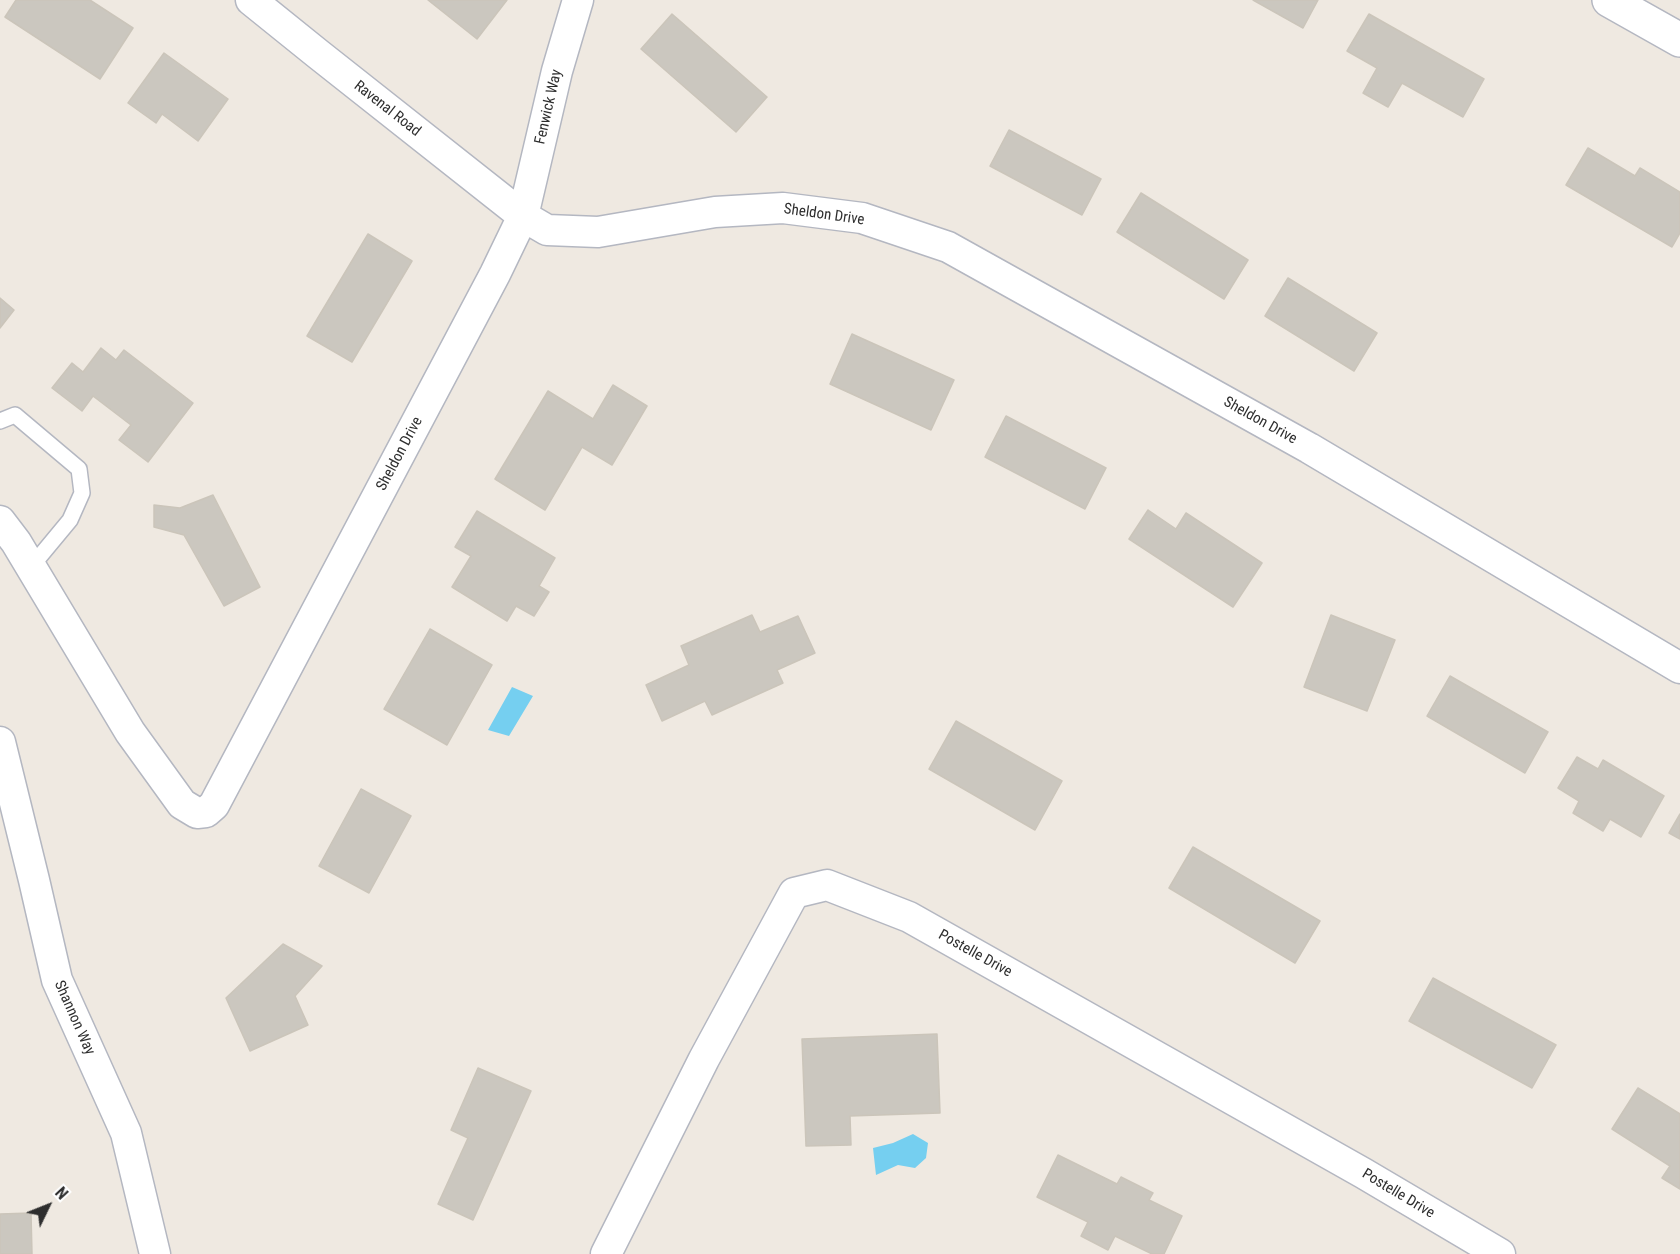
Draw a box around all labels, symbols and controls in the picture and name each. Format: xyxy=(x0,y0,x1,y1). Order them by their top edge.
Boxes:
street label: Fenwick Way xyxy=(532,68,566,146)
street label: Ravenal Road xyxy=(350,77,424,141)
street label: Sheldon Drive xyxy=(783,200,865,230)
street label: Sheldon Drive xyxy=(1220,393,1300,449)
street label: Sheldon Drive xyxy=(373,414,427,494)
street label: Postelle Drive xyxy=(935,926,1015,982)
street label: Shannon Way xyxy=(50,978,98,1058)
street label: Postelle Drive xyxy=(1359,1165,1437,1223)
north arrow xyxy=(18,1176,78,1236)
text: N xyxy=(51,1183,72,1203)

